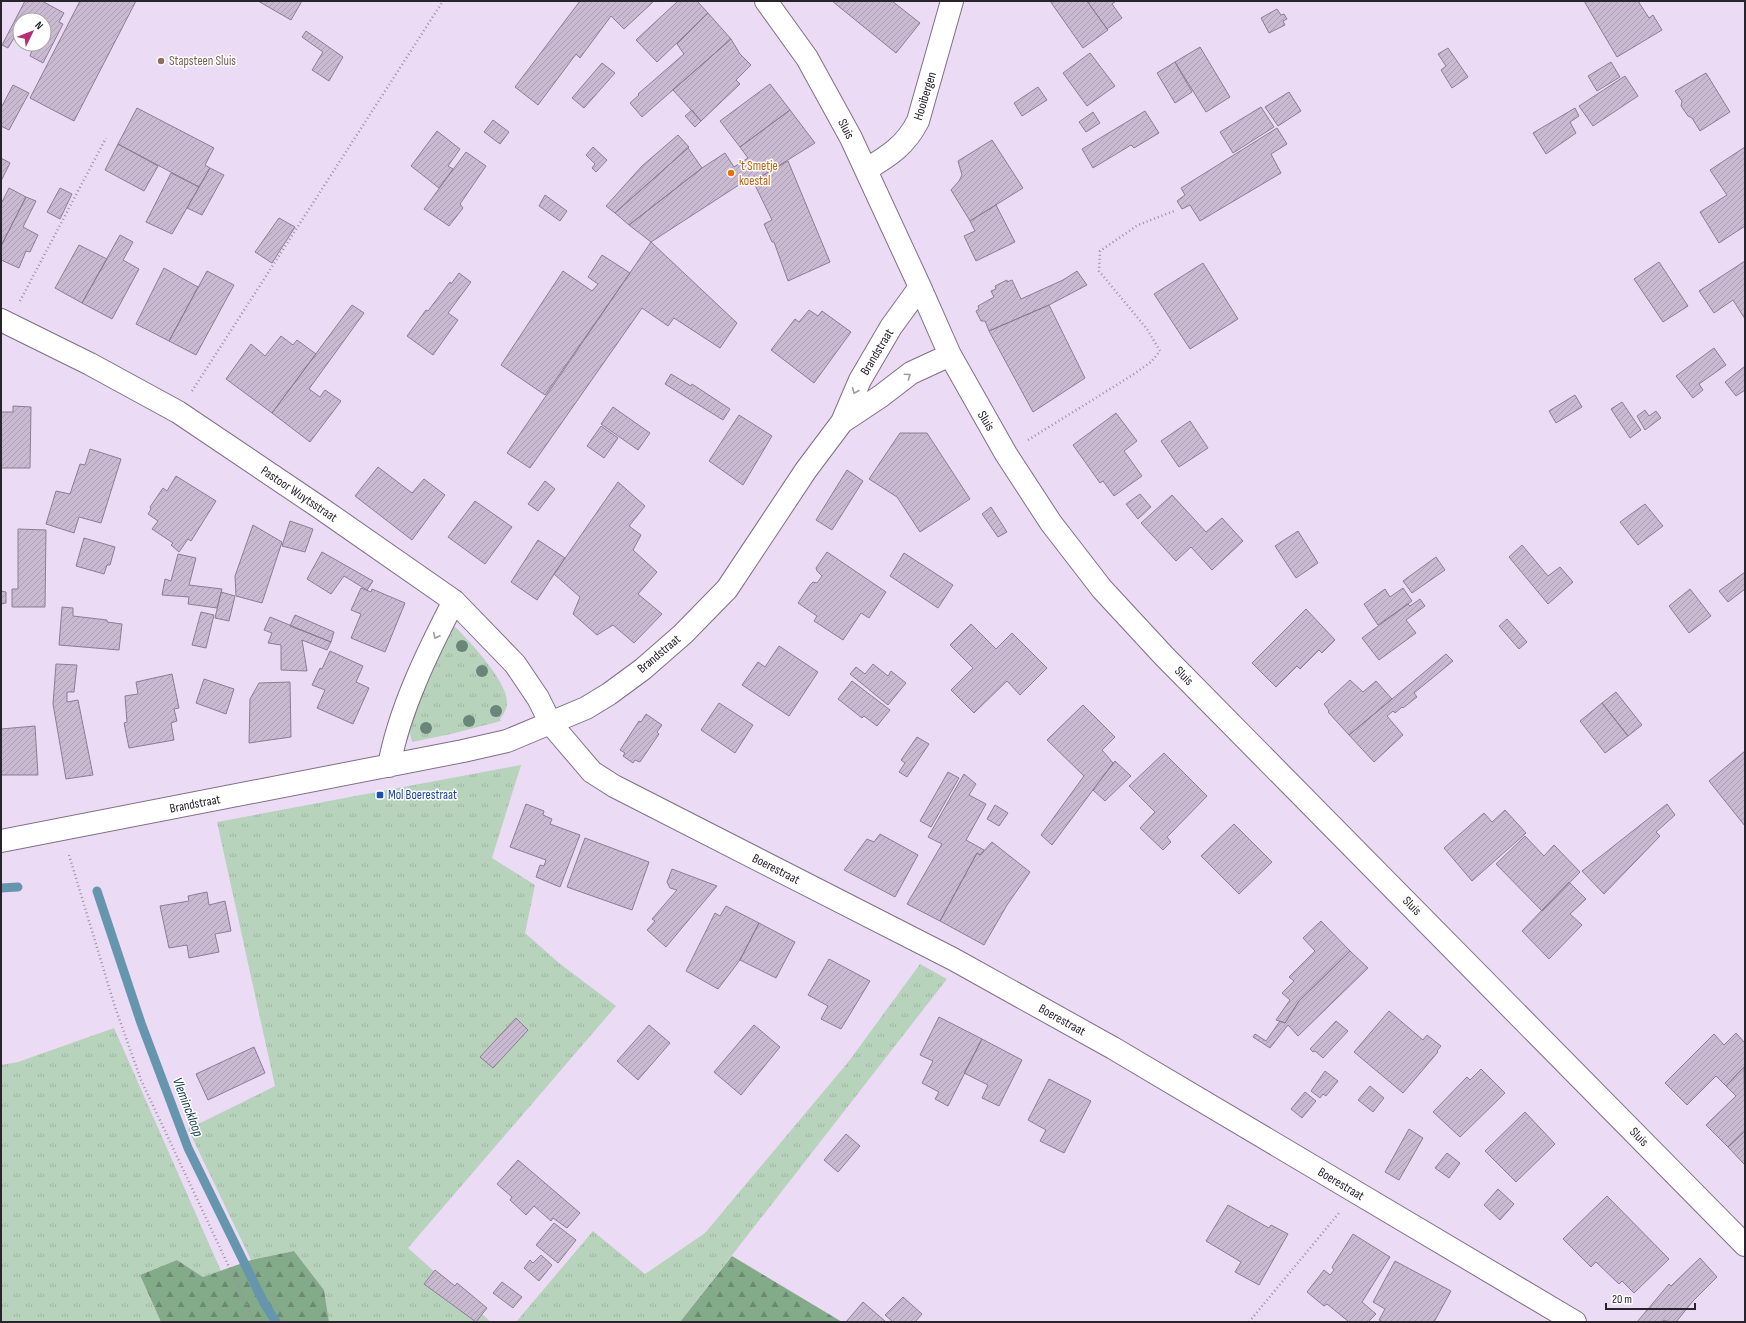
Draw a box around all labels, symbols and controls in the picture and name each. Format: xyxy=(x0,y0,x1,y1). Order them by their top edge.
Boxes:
north arrow xyxy=(12,12,52,52)
text: N xyxy=(32,19,46,32)
place label: Stapsteen Sluis xyxy=(169,53,236,69)
marker: Stapsteen Sluis xyxy=(156,56,166,66)
street label: Hooibergen xyxy=(910,70,940,122)
street label: Sluis xyxy=(834,116,858,142)
place label: 't Smetje koestal xyxy=(739,158,778,189)
marker: 't Smetje koestal xyxy=(726,168,736,178)
street label: Brandstraat xyxy=(857,326,897,378)
one-way arrow xyxy=(904,374,911,381)
one-way arrow xyxy=(852,387,860,394)
street label: Sluis xyxy=(974,408,998,434)
street label: Pastoor Wuytsstraat xyxy=(258,463,340,525)
street label: Brandstraat xyxy=(634,631,684,677)
one-way arrow xyxy=(433,632,441,639)
street label: Sluis xyxy=(1171,663,1197,689)
place label: Mol Boerestraat xyxy=(388,787,457,803)
marker: Mol Boerestraat xyxy=(375,790,385,800)
street label: Brandstraat xyxy=(168,791,222,817)
street label: Boerestraat xyxy=(750,850,803,888)
street label: Sluis xyxy=(1399,893,1425,919)
street label: Boerestraat xyxy=(1036,1001,1088,1039)
water label: Vleminckloop xyxy=(169,1075,207,1139)
street label: Sluis xyxy=(1626,1124,1652,1150)
street label: Boerestraat xyxy=(1315,1164,1367,1204)
scale bar xyxy=(1606,1285,1695,1311)
text: 20 m xyxy=(1612,1292,1632,1307)

